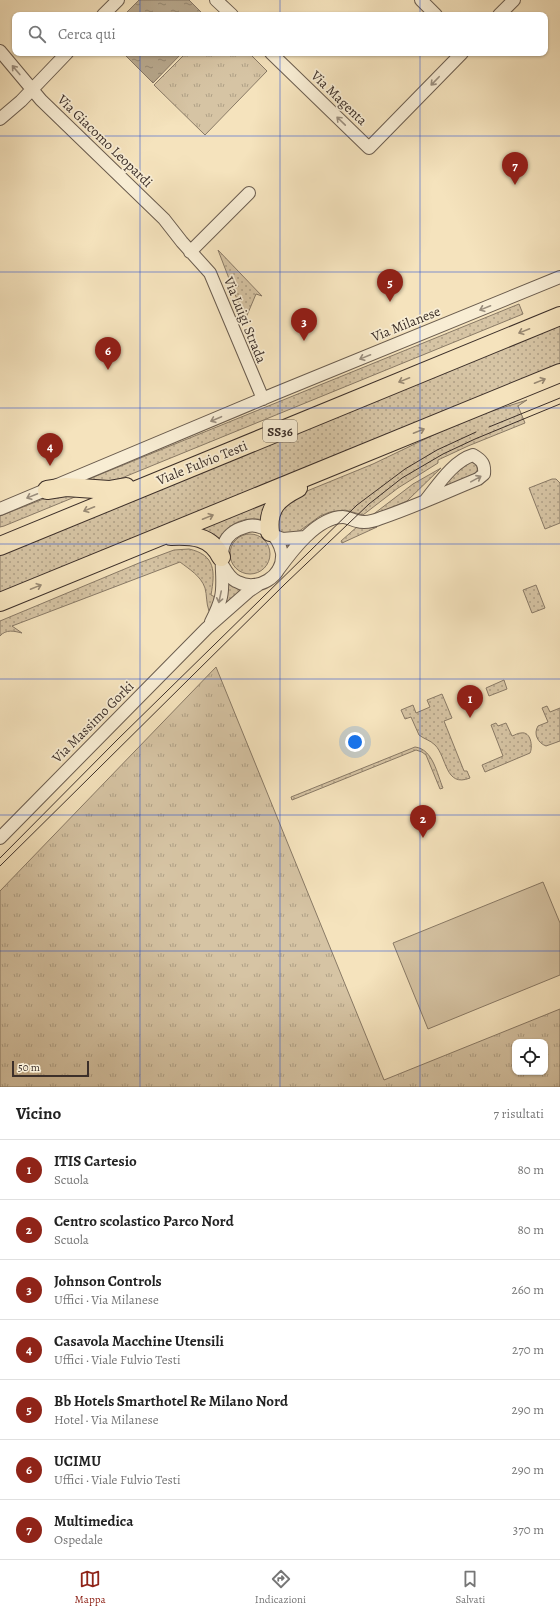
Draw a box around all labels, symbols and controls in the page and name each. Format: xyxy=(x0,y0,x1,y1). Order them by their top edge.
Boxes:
search box xyxy=(12,12,548,56)
icon: search xyxy=(26,23,48,45)
text: Cerca qui xyxy=(58,24,116,44)
one-way arrow xyxy=(12,66,21,76)
street label: Via Magenta xyxy=(306,66,372,130)
one-way arrow xyxy=(430,76,439,86)
street label: Via Giacomo Leopardi xyxy=(52,90,157,192)
one-way arrow xyxy=(336,116,346,126)
pin: 7 xyxy=(502,152,528,185)
pin: 5 xyxy=(377,269,403,302)
street label: Via Luigi Strada xyxy=(219,273,271,366)
street label: Via Milanese xyxy=(368,302,443,347)
one-way arrow xyxy=(479,305,491,312)
pin: 3 xyxy=(291,308,317,341)
one-way arrow xyxy=(518,328,530,335)
pin: 6 xyxy=(95,337,121,370)
one-way arrow xyxy=(359,354,371,362)
one-way arrow xyxy=(398,377,410,385)
one-way arrow xyxy=(533,377,545,384)
one-way arrow xyxy=(211,416,223,423)
road number: SS36 xyxy=(263,420,297,442)
one-way arrow xyxy=(413,426,425,434)
pin: 4 xyxy=(37,433,63,466)
street label: Viale Fulvio Testi xyxy=(153,436,250,490)
one-way arrow xyxy=(470,475,482,482)
one-way arrow xyxy=(26,493,38,500)
one-way arrow xyxy=(83,506,95,514)
one-way arrow xyxy=(202,512,214,520)
one-way arrow xyxy=(30,583,42,590)
one-way arrow xyxy=(215,591,223,604)
street label: Via Massimo Gorki xyxy=(47,677,138,768)
pin: 1 xyxy=(457,685,483,718)
your location xyxy=(345,732,365,752)
pin: 2 xyxy=(410,805,436,838)
map controls xyxy=(512,1039,548,1075)
button: locate xyxy=(512,1039,548,1075)
scale bar xyxy=(12,1059,89,1078)
text: 50 m xyxy=(18,1060,40,1075)
text: Vicino xyxy=(16,1102,61,1125)
text: 7 risultati xyxy=(494,1105,544,1122)
text: ITIS Cartesio xyxy=(54,1151,137,1171)
text: 1 xyxy=(27,1161,31,1178)
text: 80 m xyxy=(517,1161,544,1178)
text: Scuola xyxy=(54,1171,89,1188)
text: Centro scolastico Parco Nord xyxy=(54,1211,234,1231)
text: 2 xyxy=(26,1221,32,1238)
text: 80 m xyxy=(517,1221,544,1238)
text: Scuola xyxy=(54,1231,89,1248)
text: Johnson Controls xyxy=(54,1271,162,1291)
text: 3 xyxy=(26,1281,32,1298)
text: 260 m xyxy=(511,1281,544,1298)
text: Uffici · Via Milanese xyxy=(54,1291,159,1308)
text: Casavola Macchine Utensili xyxy=(54,1331,224,1351)
text: 4 xyxy=(26,1341,32,1358)
text: 270 m xyxy=(512,1341,544,1358)
text: Uffici · Viale Fulvio Testi xyxy=(54,1351,181,1368)
text: Bb Hotels Smarthotel Re Milano Nord xyxy=(54,1391,288,1411)
text: 5 xyxy=(26,1401,32,1418)
text: 290 m xyxy=(512,1401,544,1418)
text: Hotel · Via Milanese xyxy=(54,1411,159,1428)
text: UCIMU xyxy=(54,1451,101,1471)
text: 6 xyxy=(26,1461,32,1478)
text: 290 m xyxy=(512,1461,544,1478)
text: Uffici · Viale Fulvio Testi xyxy=(54,1471,181,1488)
text: Multimedica xyxy=(54,1511,133,1531)
text: 7 xyxy=(26,1521,32,1538)
text: 370 m xyxy=(513,1521,544,1538)
text: Ospedale xyxy=(54,1531,103,1548)
tab: Mappa xyxy=(75,1568,106,1607)
tab: Indicazioni xyxy=(255,1568,306,1607)
tab: Salvati xyxy=(455,1568,485,1607)

